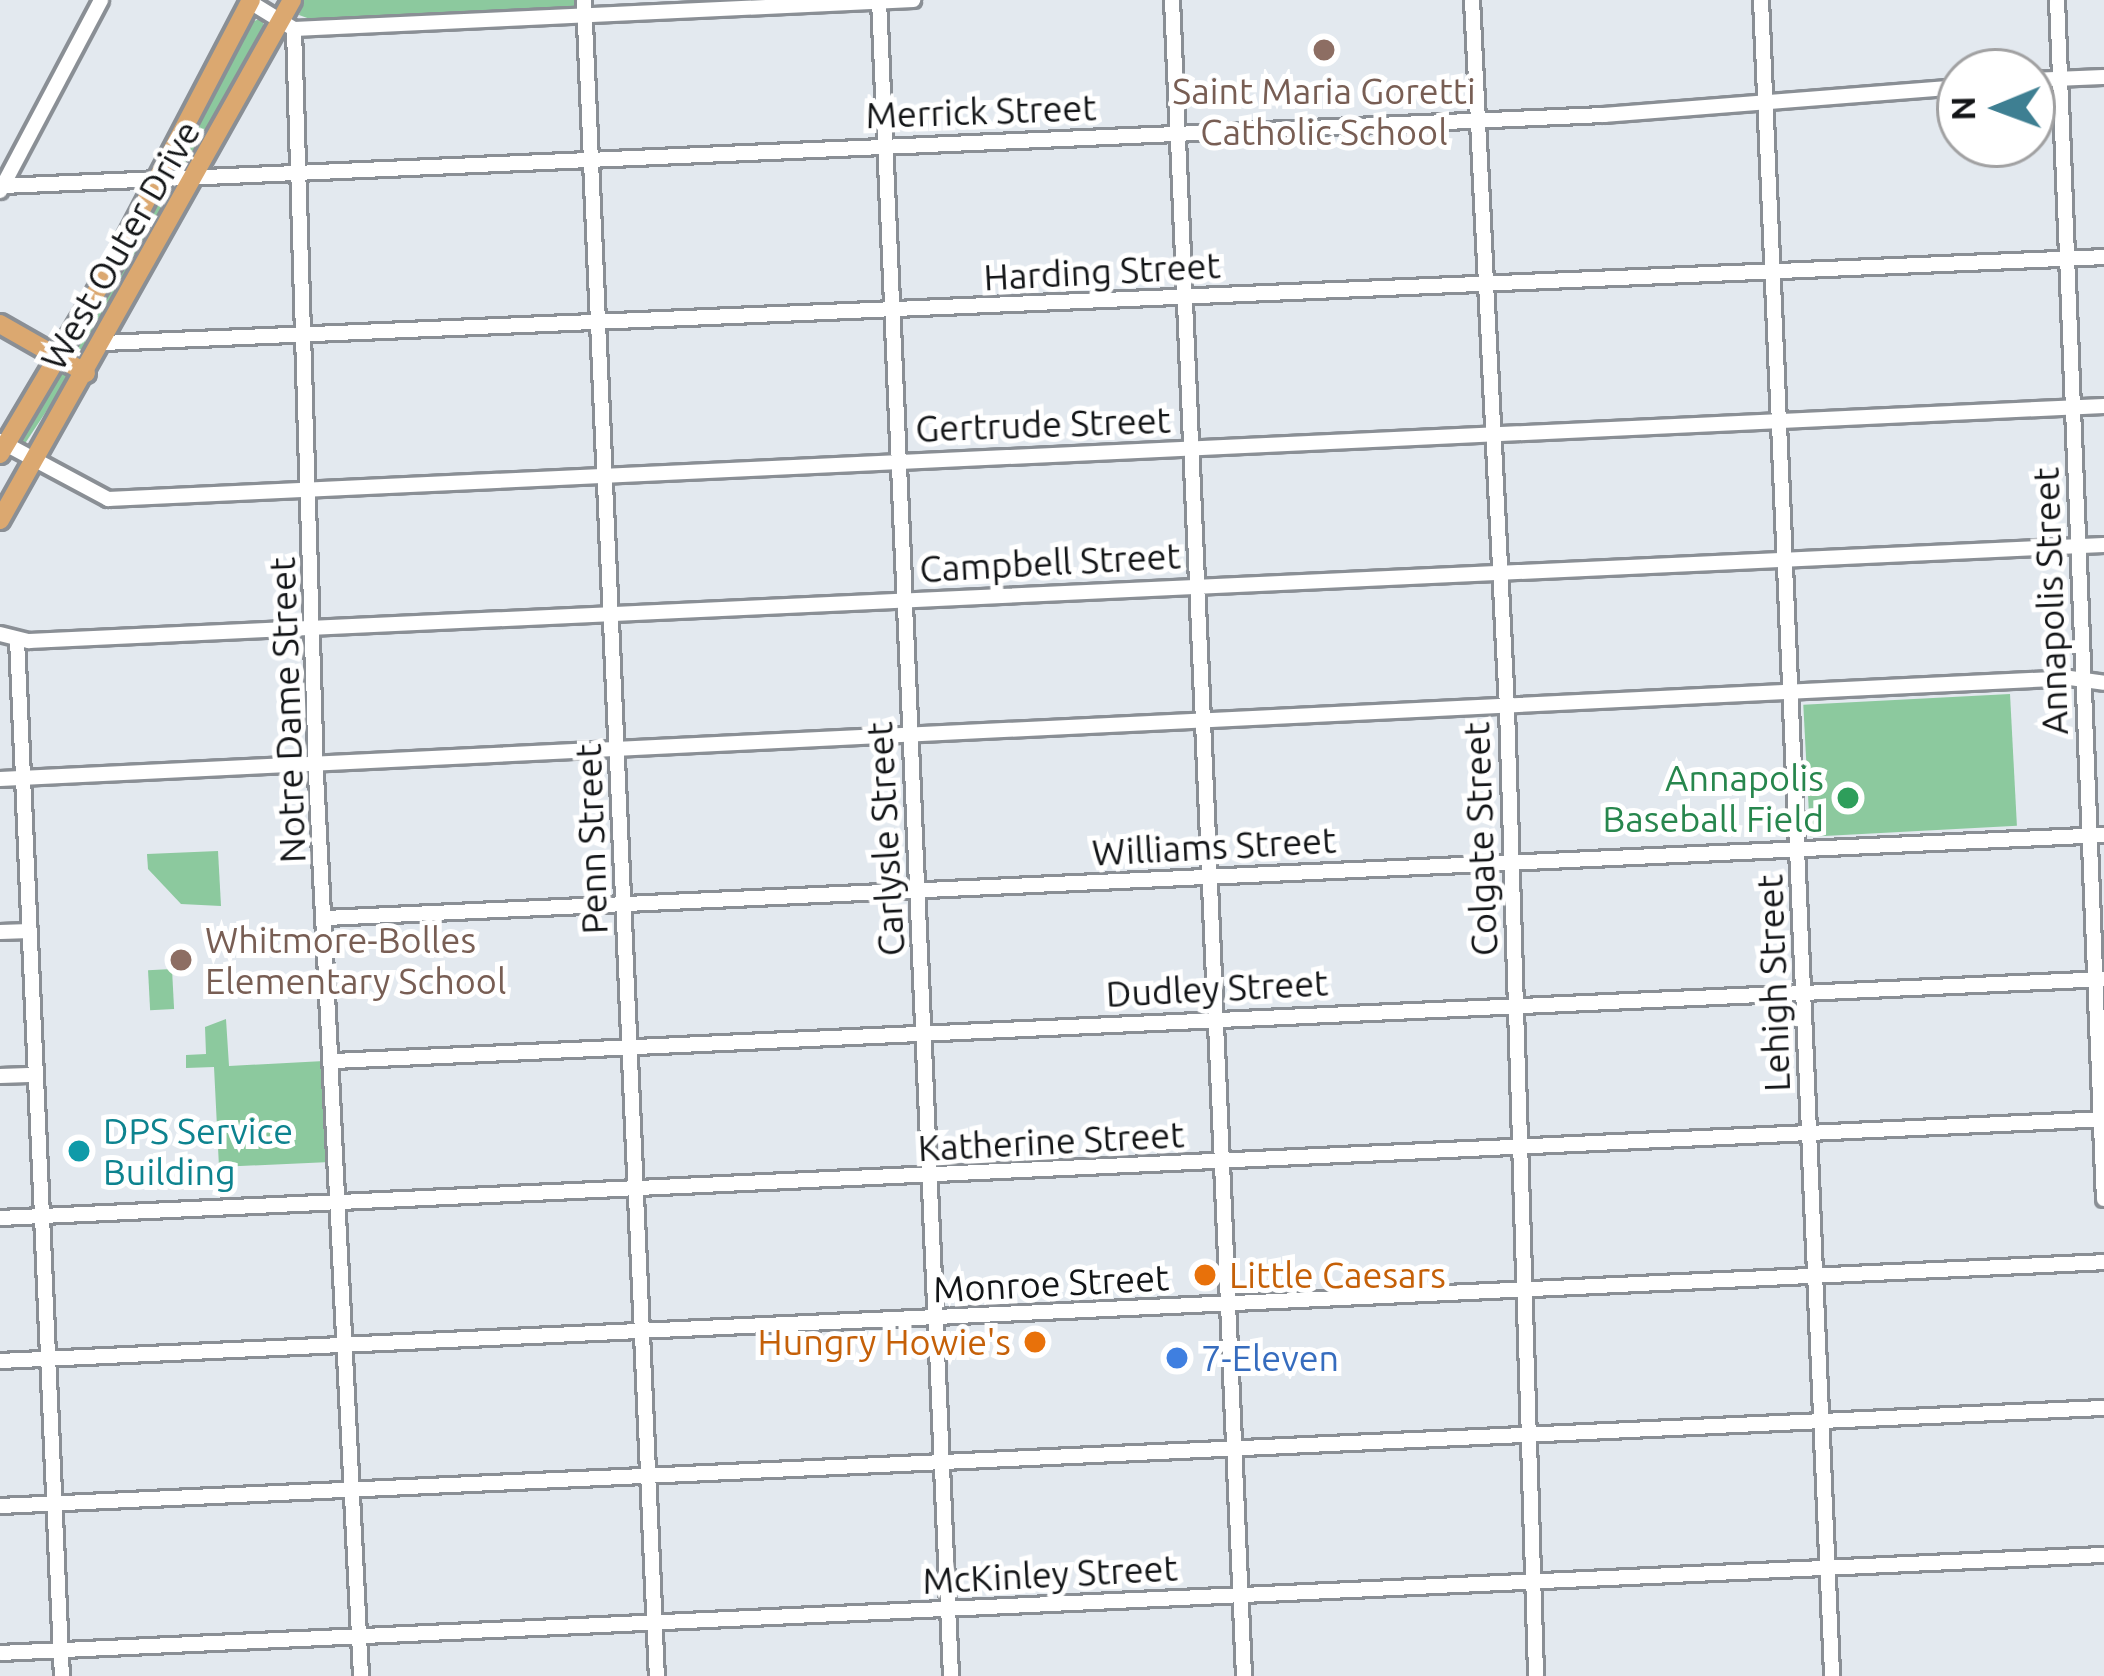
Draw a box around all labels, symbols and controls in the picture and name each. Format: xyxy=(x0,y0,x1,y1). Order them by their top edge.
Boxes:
marker: Saint Maria Goretti Catholic School xyxy=(1311,37,1337,63)
north arrow xyxy=(1936,48,2056,168)
place label: Saint Maria Goretti Catholic School xyxy=(1172,68,1476,153)
street label: Merrick Street xyxy=(865,85,1097,137)
text: N xyxy=(1944,96,1981,121)
street label: West Outer Drive xyxy=(31,113,209,377)
street label: Harding Street xyxy=(983,243,1221,299)
street label: Gertrude Street xyxy=(915,398,1171,450)
street label: Annapolis Street xyxy=(2024,466,2076,736)
street label: Campbell Street xyxy=(918,534,1182,590)
street label: Notre Dame Street xyxy=(260,556,314,864)
street label: Carlysle Street xyxy=(857,721,913,957)
street label: Colgate Street xyxy=(1454,721,1506,957)
street label: Penn Street xyxy=(566,743,616,935)
place label: Annapolis Baseball Field xyxy=(1602,755,1824,840)
marker: Annapolis Baseball Field xyxy=(1835,785,1861,811)
street label: Williams Street xyxy=(1091,818,1337,874)
street label: Lehigh Street xyxy=(1748,874,1798,1092)
place label: Whitmore-Bolles Elementary School xyxy=(205,917,506,1002)
marker: Whitmore-Bolles Elementary School xyxy=(168,947,194,973)
street label: Dudley Street xyxy=(1105,961,1329,1015)
place label: DPS Service Building xyxy=(103,1108,293,1193)
street label: Katherine Street xyxy=(917,1112,1185,1170)
marker: DPS Service Building xyxy=(66,1138,92,1164)
place label: Little Caesars xyxy=(1229,1253,1446,1297)
street label: Monroe Street xyxy=(932,1255,1170,1311)
marker: Little Caesars xyxy=(1192,1262,1218,1288)
place label: Hungry Howie's xyxy=(758,1320,1011,1364)
marker: Hungry Howie's xyxy=(1022,1329,1048,1355)
place label: 7-Eleven xyxy=(1201,1336,1339,1380)
marker: 7-Eleven xyxy=(1164,1345,1190,1371)
street label: McKinley Street xyxy=(921,1546,1179,1602)

